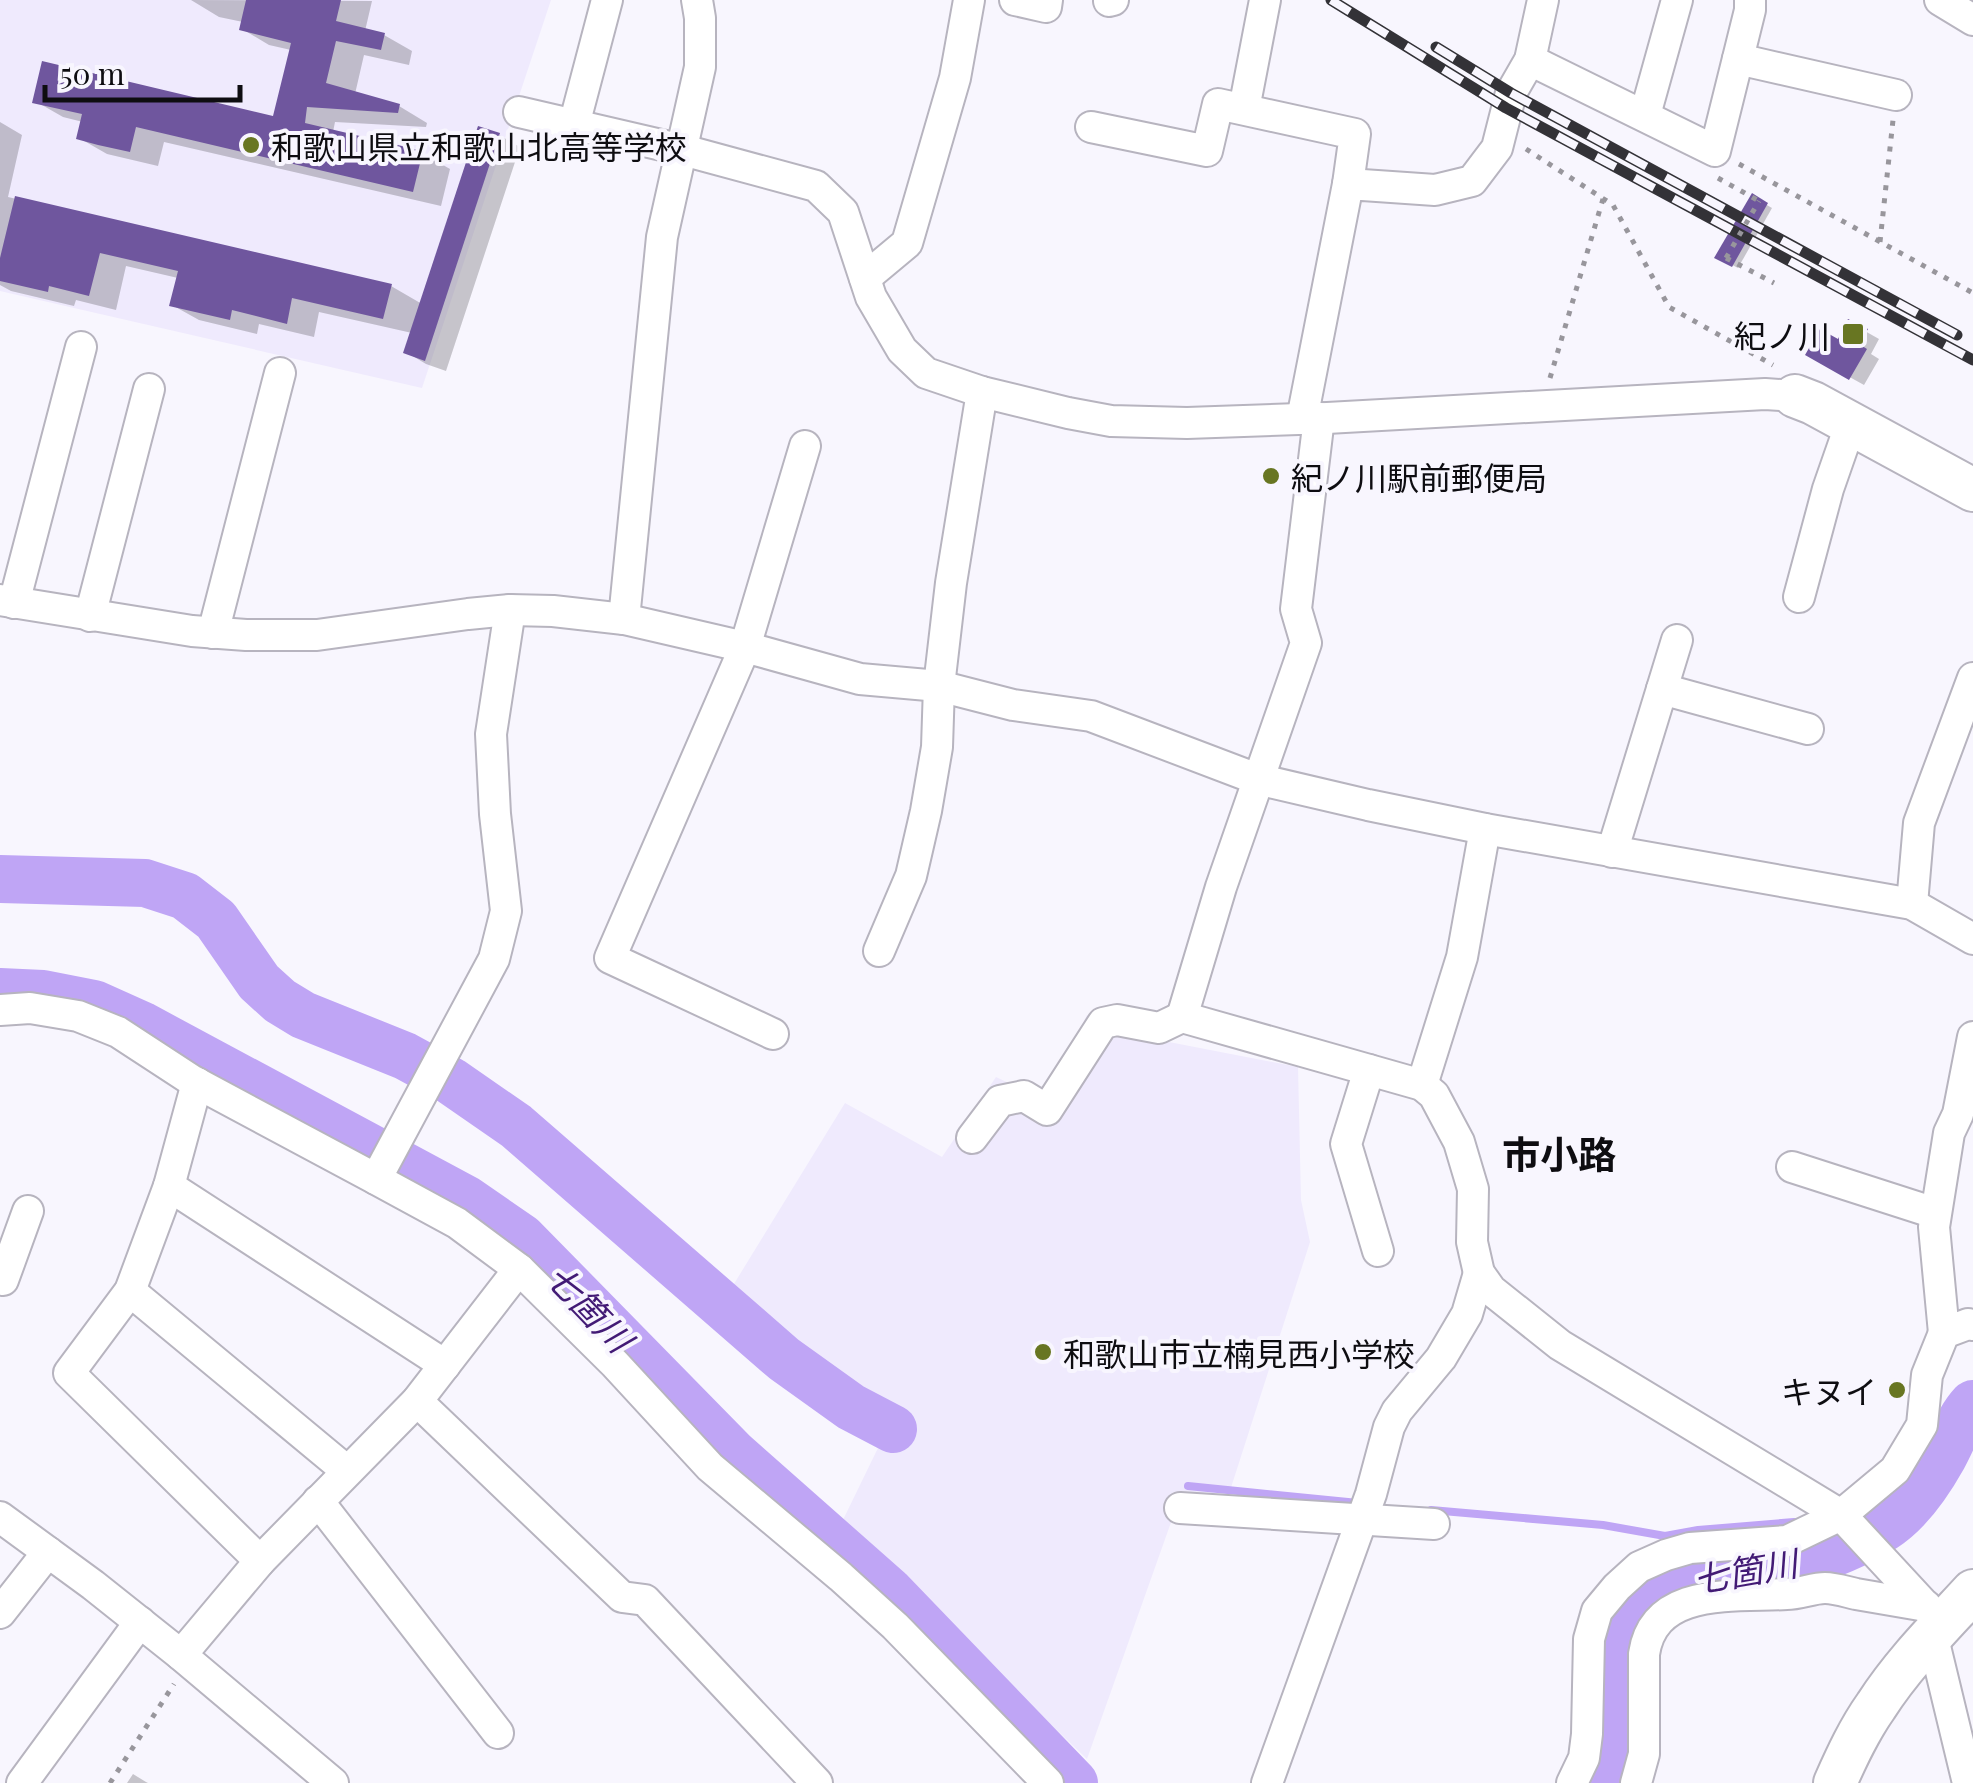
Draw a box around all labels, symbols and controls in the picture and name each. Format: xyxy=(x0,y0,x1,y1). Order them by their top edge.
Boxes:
scale bar xyxy=(45,40,240,102)
text: 50 m xyxy=(60,53,125,93)
place label: 和歌山県立和歌山北高等学校 xyxy=(271,124,687,167)
marker: 和歌山県立和歌山北高等学校 xyxy=(240,134,262,156)
place label: 紀ノ川 xyxy=(1734,313,1830,356)
marker: 紀ノ川 xyxy=(1840,321,1866,347)
place label: 紀ノ川駅前郵便局 xyxy=(1291,455,1547,498)
marker: 紀ノ川駅前郵便局 xyxy=(1260,465,1282,487)
district label: 市小路 xyxy=(1502,1128,1616,1179)
water label: 七箇川 xyxy=(537,1253,646,1364)
place label: 和歌山市立楠見西小学校 xyxy=(1063,1331,1415,1374)
marker: 和歌山市立楠見西小学校 xyxy=(1032,1341,1054,1363)
place label: キヌイ xyxy=(1781,1369,1877,1412)
marker: キヌイ xyxy=(1886,1379,1908,1401)
water label: 七箇川 xyxy=(1689,1537,1805,1602)

